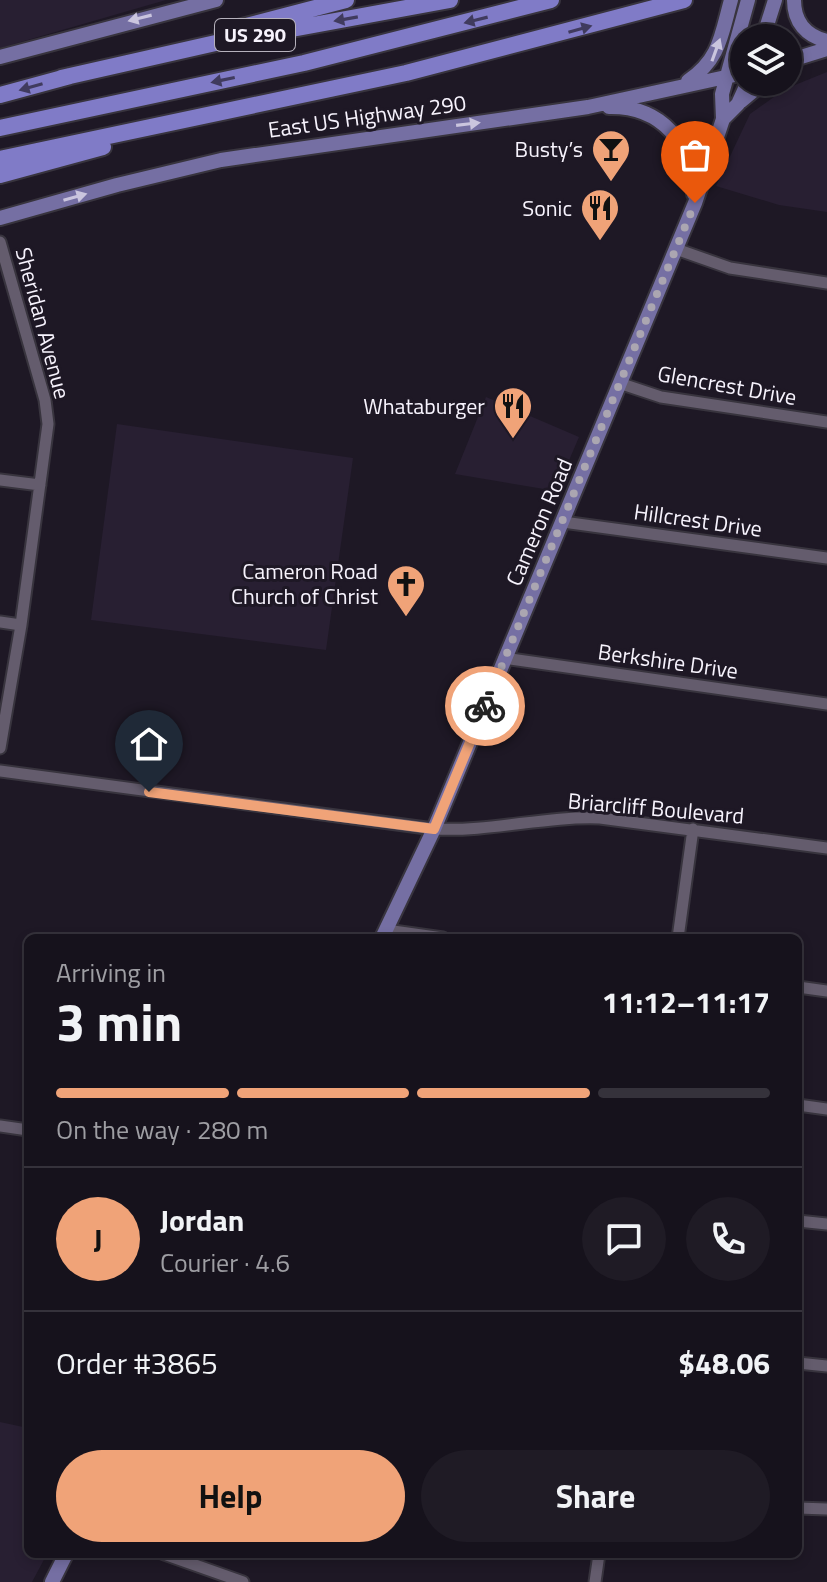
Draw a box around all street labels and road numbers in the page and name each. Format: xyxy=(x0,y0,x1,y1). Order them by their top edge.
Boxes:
road number: US 290 xyxy=(215,19,295,51)
street label: East US Highway 290 xyxy=(266,85,468,147)
street label: Sheridan Avenue xyxy=(6,244,80,402)
street label: Glencrest Drive xyxy=(655,356,799,414)
street label: Cameron Road xyxy=(497,453,581,591)
street label: Hillcrest Drive xyxy=(632,494,764,546)
street label: Berkshire Drive xyxy=(596,634,740,688)
street label: Briarcliff Boulevard xyxy=(567,783,745,833)

